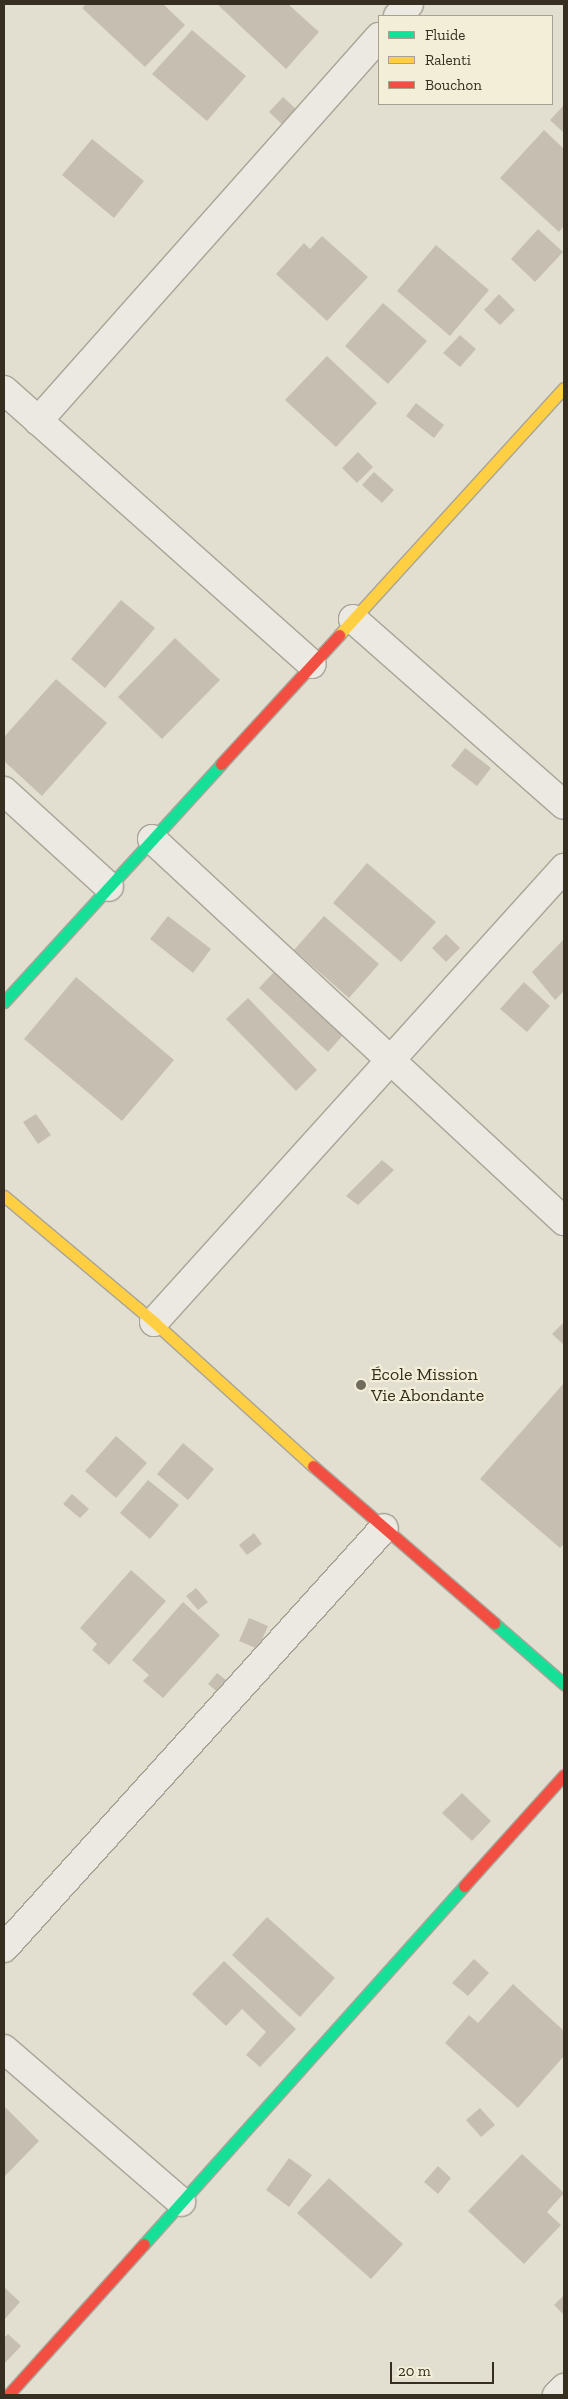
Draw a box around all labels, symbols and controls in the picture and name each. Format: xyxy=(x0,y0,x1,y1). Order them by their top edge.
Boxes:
legend xyxy=(378,15,553,105)
text: Fluide xyxy=(425,26,465,44)
text: Ralenti xyxy=(425,51,471,69)
text: Bouchon xyxy=(425,76,482,94)
place label: École Mission Vie Abondante xyxy=(371,1364,485,1406)
marker: École Mission Vie Abondante xyxy=(355,1379,367,1391)
scale bar xyxy=(393,2352,497,2384)
text: 20 m xyxy=(398,2362,431,2380)

